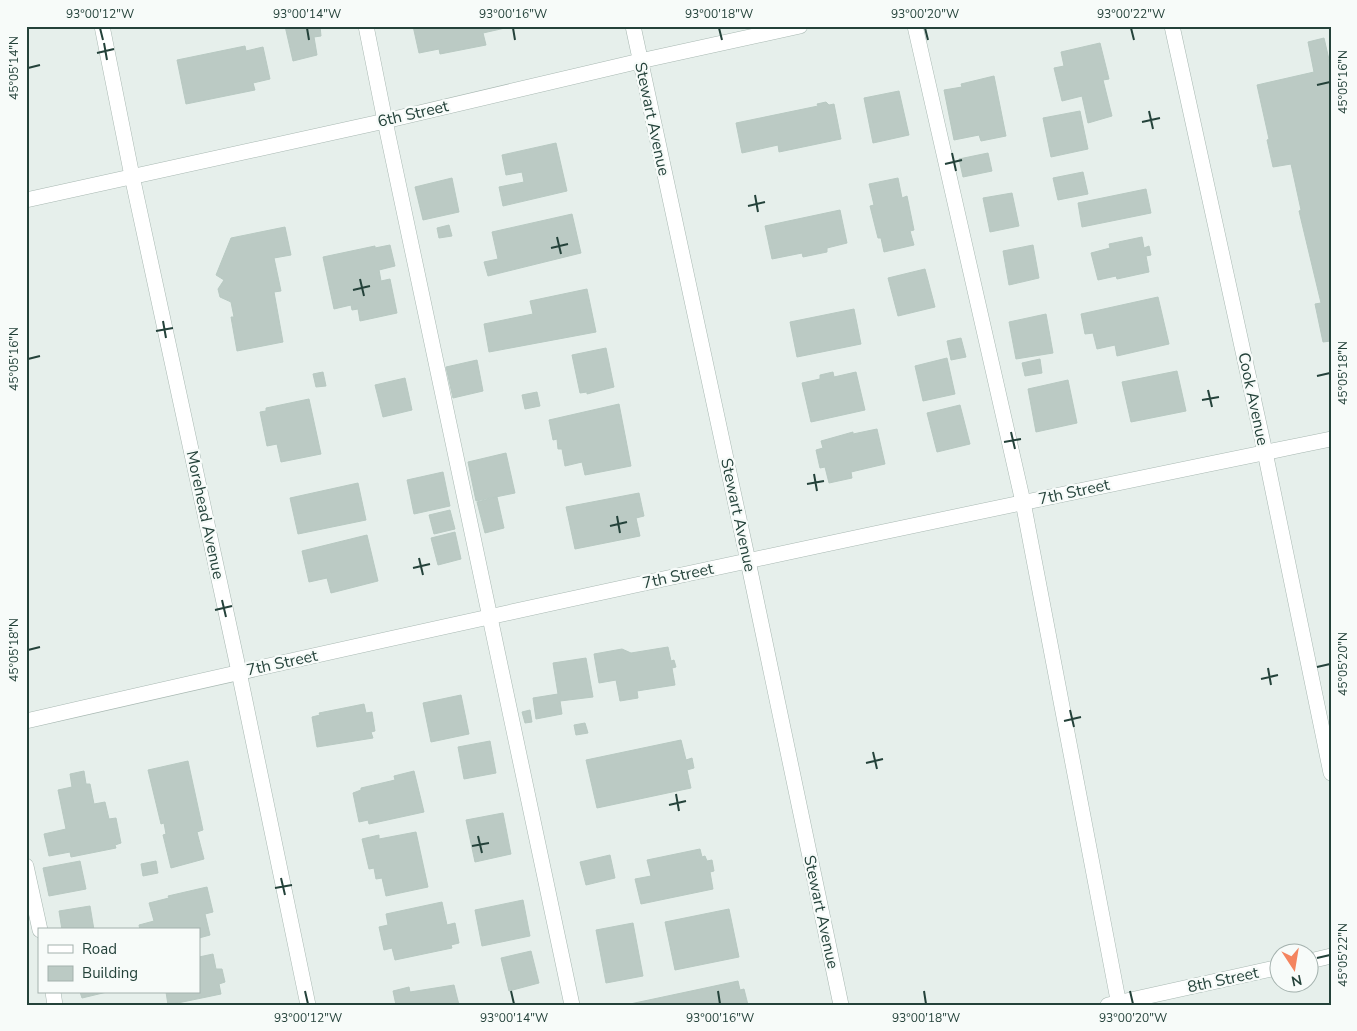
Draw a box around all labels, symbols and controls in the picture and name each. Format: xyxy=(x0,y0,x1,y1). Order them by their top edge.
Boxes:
text: 93°00'12"W xyxy=(66,6,134,22)
text: 93°00'14"W xyxy=(273,6,341,22)
text: 93°00'16"W xyxy=(479,6,547,22)
text: 93°00'18"W xyxy=(685,6,753,22)
text: 93°00'20"W xyxy=(891,6,959,22)
text: 93°00'22"W xyxy=(1097,6,1165,22)
text: 45°05'14"N xyxy=(6,36,22,100)
text: 45°05'16"N xyxy=(1335,50,1351,114)
street label: Stewart Avenue xyxy=(629,60,675,178)
street label: 6th Street xyxy=(375,95,451,133)
text: 45°05'16"N xyxy=(6,327,22,391)
text: 45°05'18"N xyxy=(1335,341,1351,405)
street label: Cook Avenue xyxy=(1232,350,1274,448)
street label: Morehead Avenue xyxy=(181,449,229,581)
street label: Stewart Avenue xyxy=(715,456,761,574)
street label: 7th Street xyxy=(1036,474,1112,510)
street label: 7th Street xyxy=(640,558,716,594)
text: 45°05'18"N xyxy=(6,618,22,682)
text: 45°05'20"N xyxy=(1335,632,1351,696)
street label: 7th Street xyxy=(244,645,320,681)
street label: Stewart Avenue xyxy=(798,853,844,971)
text: 45°05'22"N xyxy=(1335,923,1351,987)
legend xyxy=(38,928,200,994)
text: Road xyxy=(82,939,117,959)
north arrow xyxy=(1270,944,1320,994)
street label: 8th Street xyxy=(1185,962,1261,998)
text: Building xyxy=(82,963,138,983)
text: N xyxy=(1289,970,1304,991)
text: 93°00'12"W xyxy=(274,1010,342,1026)
text: 93°00'14"W xyxy=(480,1010,548,1026)
text: 93°00'16"W xyxy=(686,1010,754,1026)
text: 93°00'18"W xyxy=(892,1010,960,1026)
text: 93°00'20"W xyxy=(1099,1010,1167,1026)

